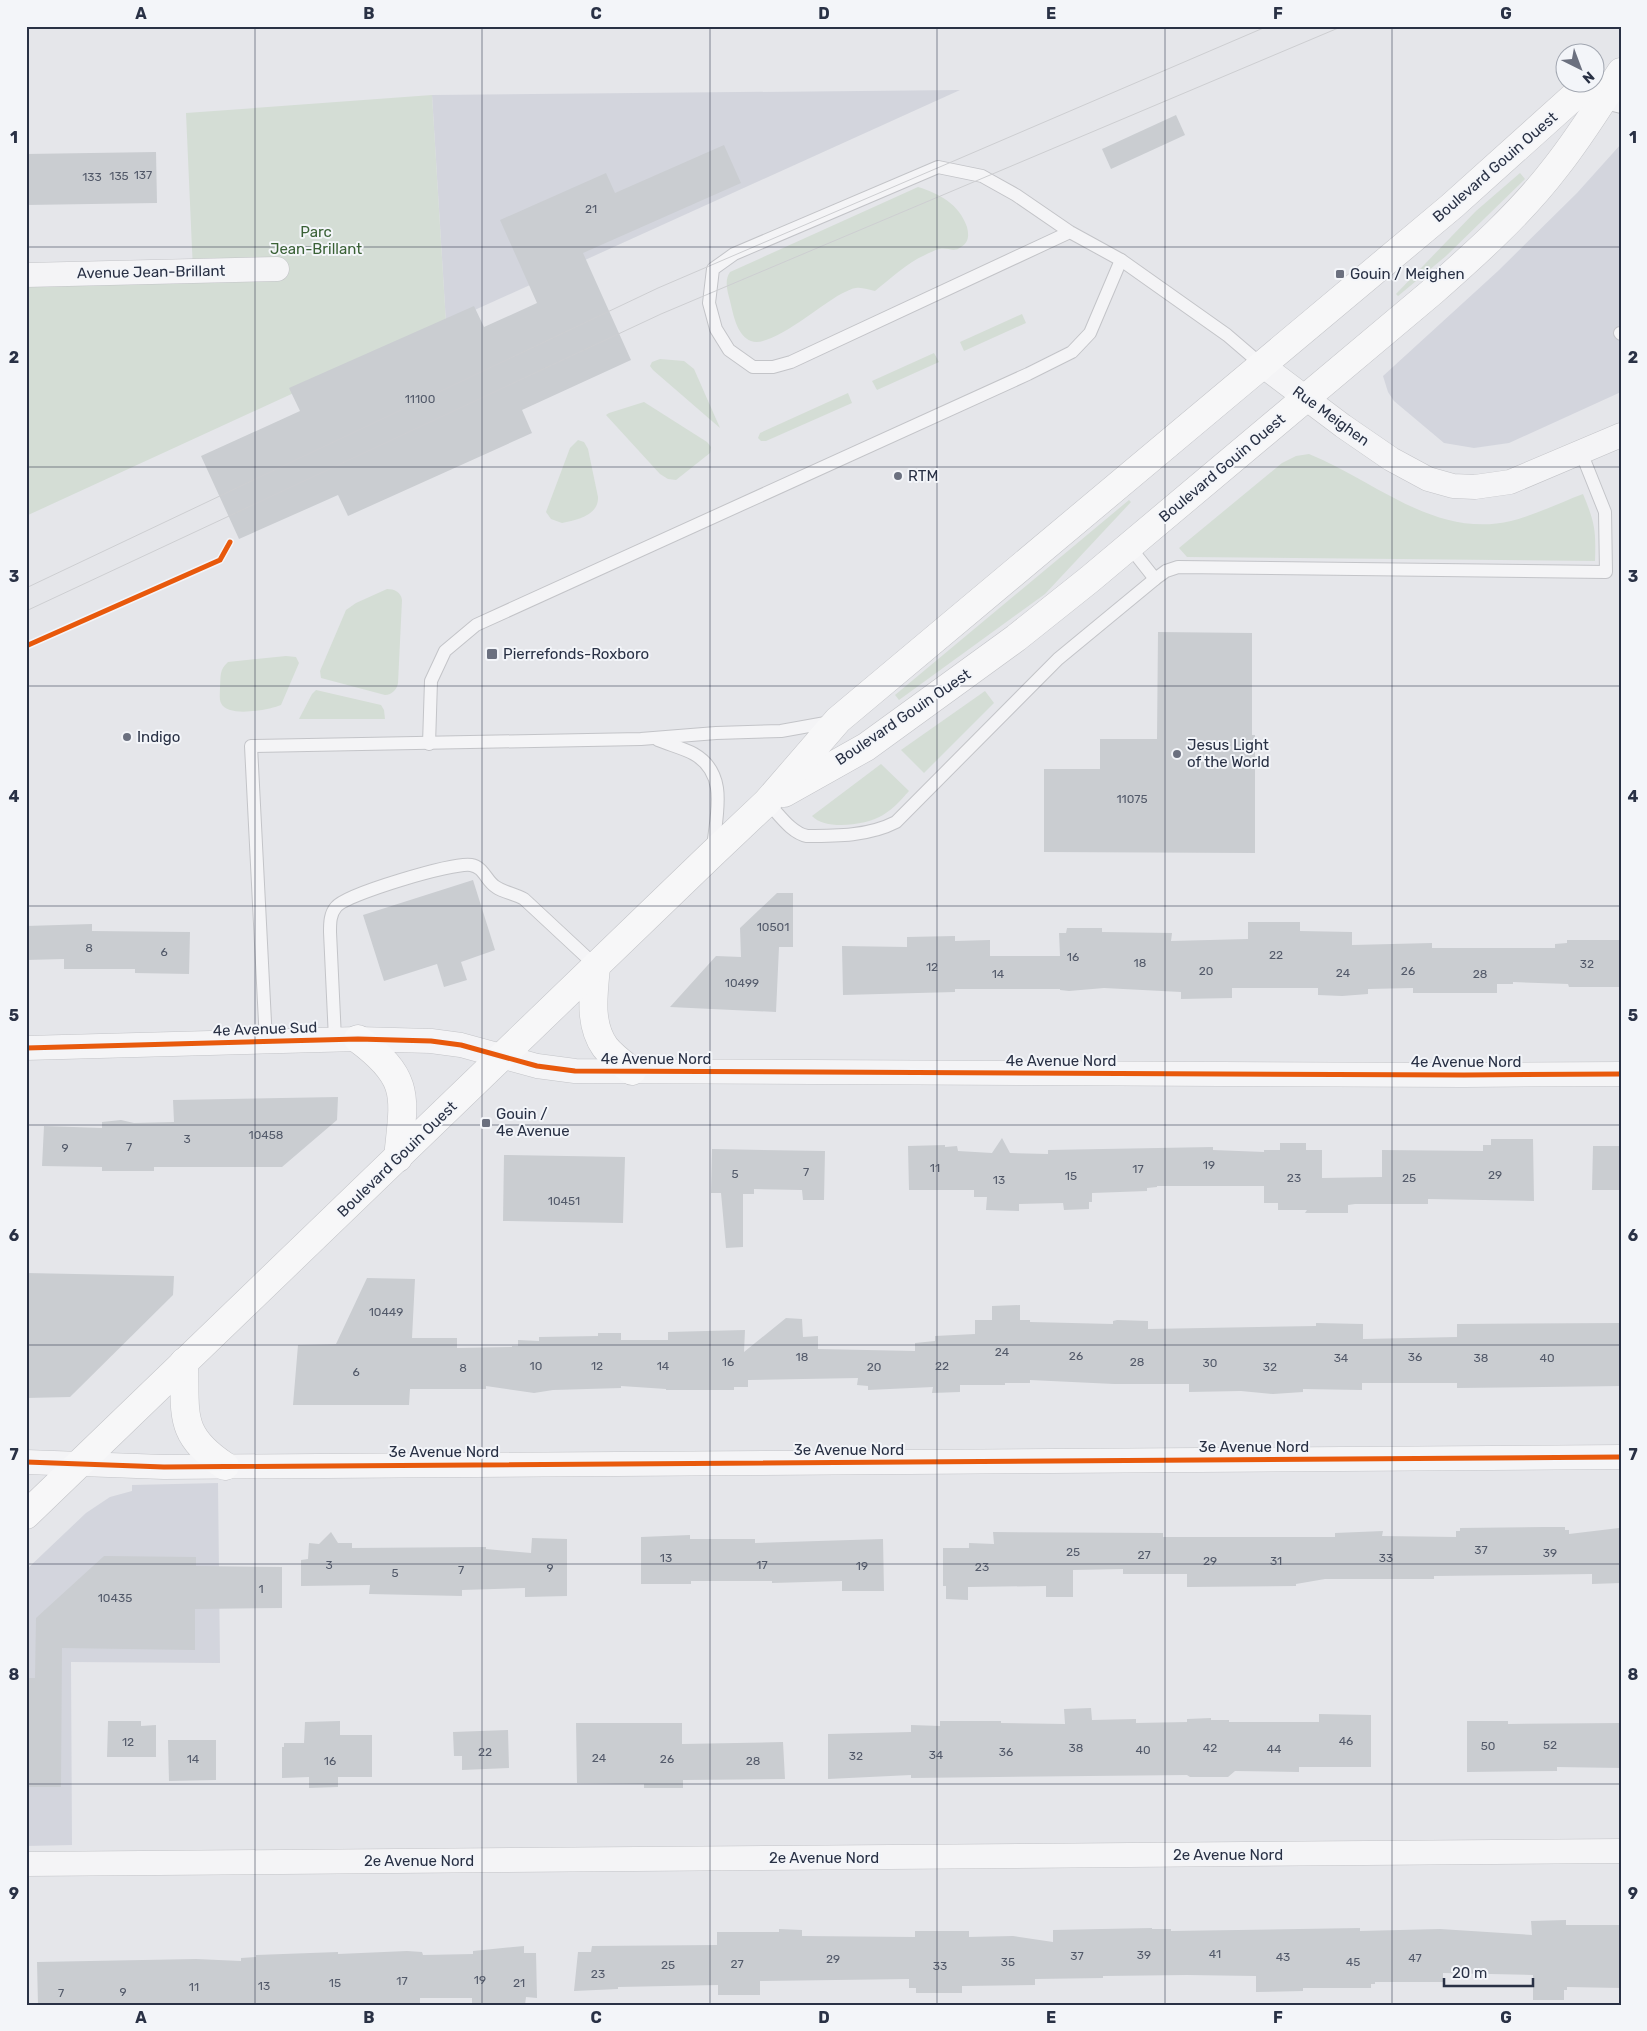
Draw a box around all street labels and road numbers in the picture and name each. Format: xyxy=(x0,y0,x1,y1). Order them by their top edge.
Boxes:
street label: Boulevard Gouin Ouest xyxy=(1429,108,1561,226)
street label: Avenue Jean-Brillant xyxy=(77,262,225,282)
street label: Rue Meighen xyxy=(1289,382,1373,450)
street label: Boulevard Gouin Ouest xyxy=(1155,410,1289,526)
street label: Boulevard Gouin Ouest xyxy=(832,665,974,769)
street label: 4e Avenue Sud xyxy=(212,1018,318,1040)
street label: 4e Avenue Nord xyxy=(601,1050,711,1068)
street label: 4e Avenue Nord xyxy=(1006,1052,1116,1070)
street label: 4e Avenue Nord xyxy=(1411,1053,1521,1071)
street label: Boulevard Gouin Ouest xyxy=(333,1097,461,1221)
street label: 3e Avenue Nord xyxy=(1199,1438,1309,1456)
street label: 3e Avenue Nord xyxy=(794,1441,904,1459)
street label: 3e Avenue Nord xyxy=(389,1443,499,1461)
street label: 2e Avenue Nord xyxy=(1173,1846,1283,1864)
street label: 2e Avenue Nord xyxy=(769,1849,879,1867)
street label: 2e Avenue Nord xyxy=(364,1852,474,1870)

